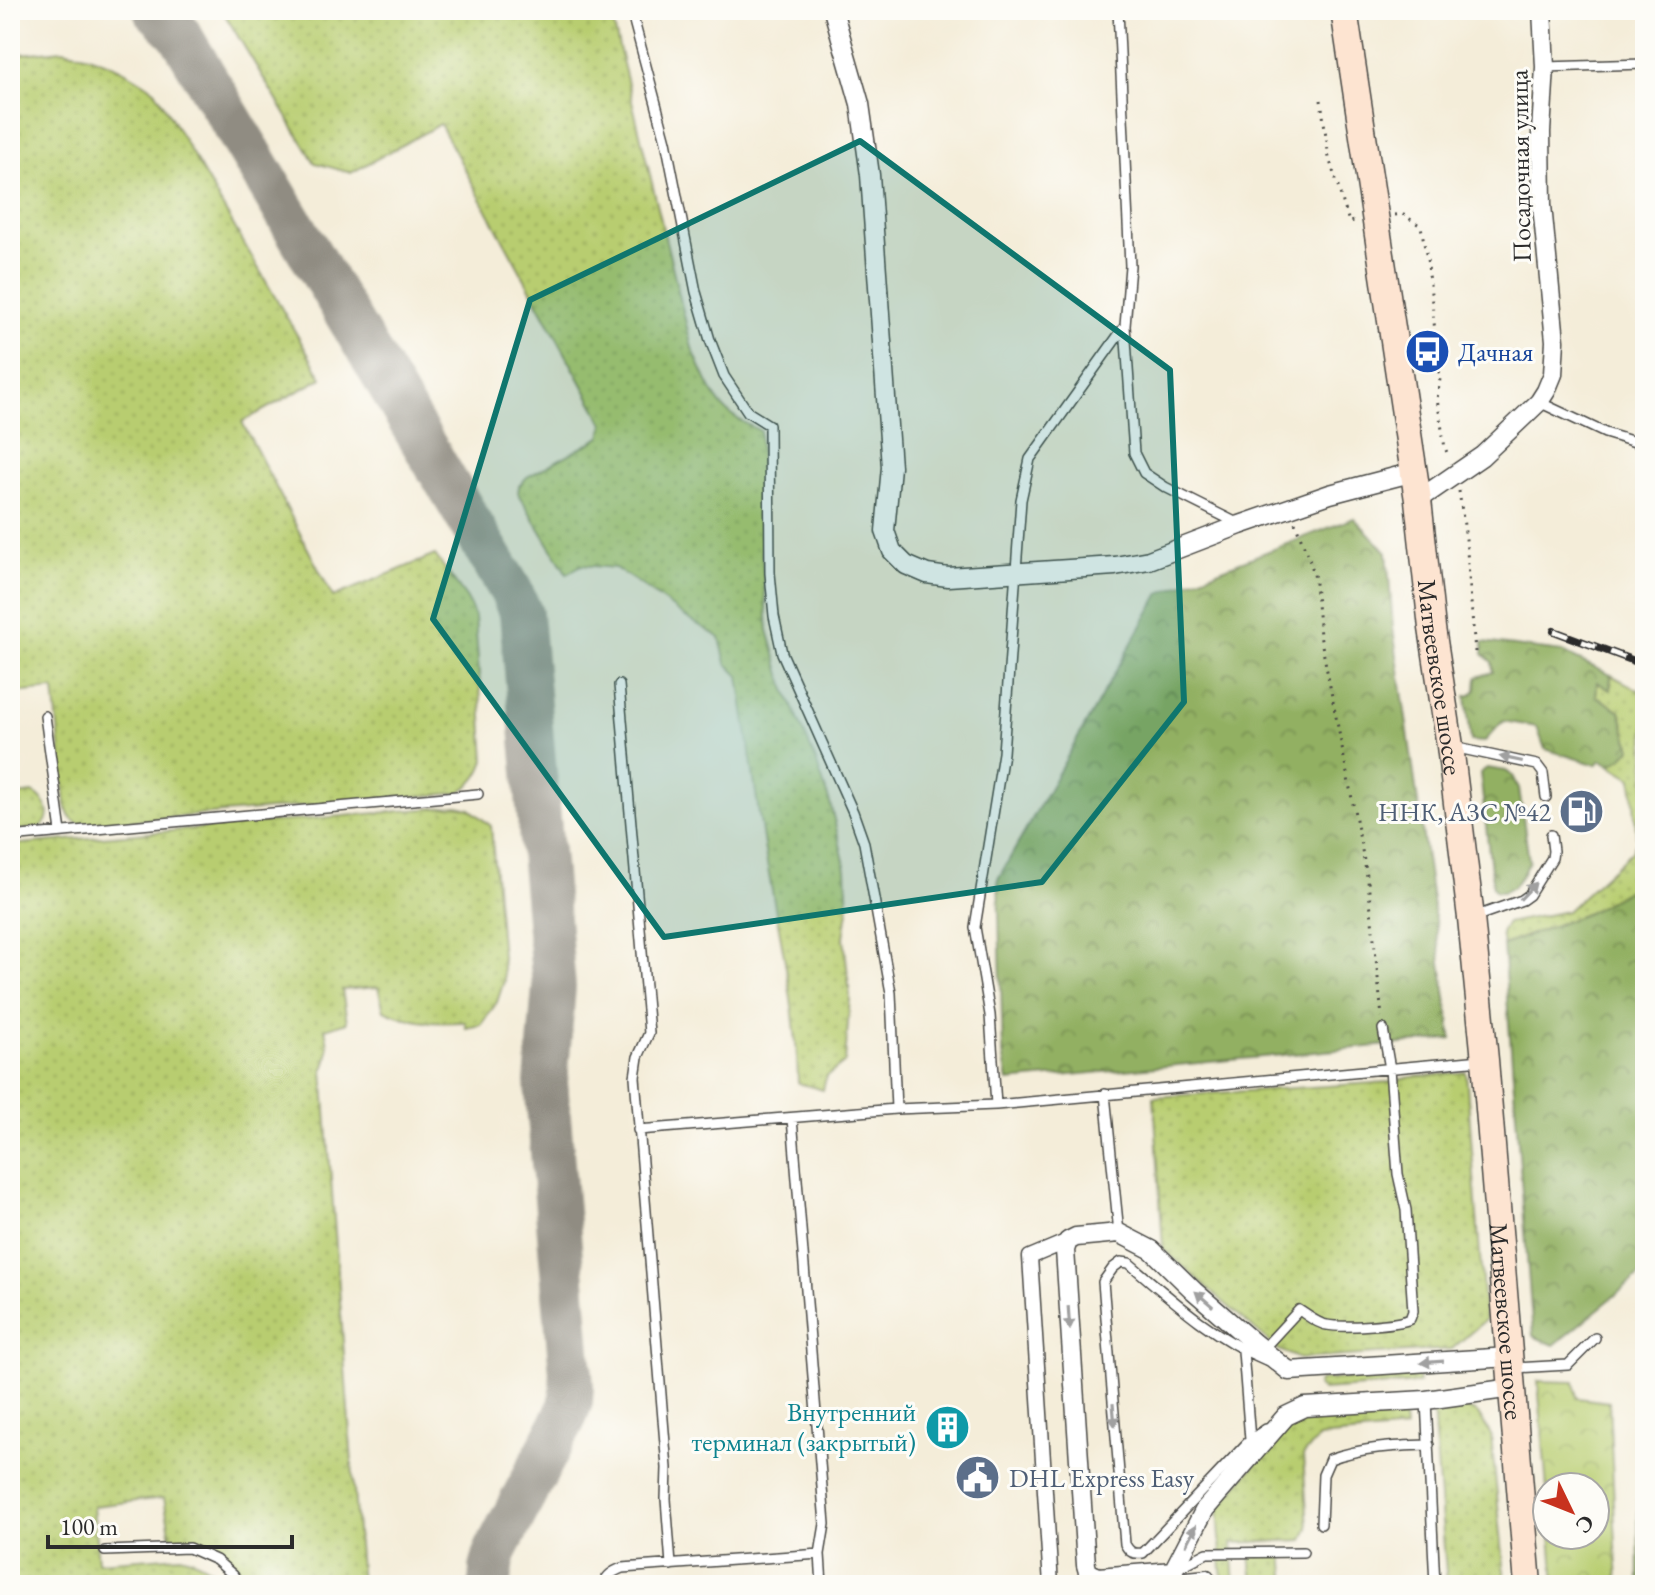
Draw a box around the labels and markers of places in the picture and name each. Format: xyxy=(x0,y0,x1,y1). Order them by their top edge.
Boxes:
bus stop icon: Дачная xyxy=(1403,328,1451,376)
place label: Дачная xyxy=(1458,335,1533,369)
fuel station icon: ННК, АЗС №42 xyxy=(1558,788,1606,836)
place label: ННК, АЗС №42 xyxy=(1378,795,1552,829)
place label: Внутренний терминал (закрытый) xyxy=(692,1395,916,1459)
building icon: Внутренний терминал (закрытый) xyxy=(923,1403,971,1451)
public building icon: DHL Express Easy xyxy=(954,1454,1002,1502)
place label: DHL Express Easy xyxy=(1009,1461,1195,1495)

